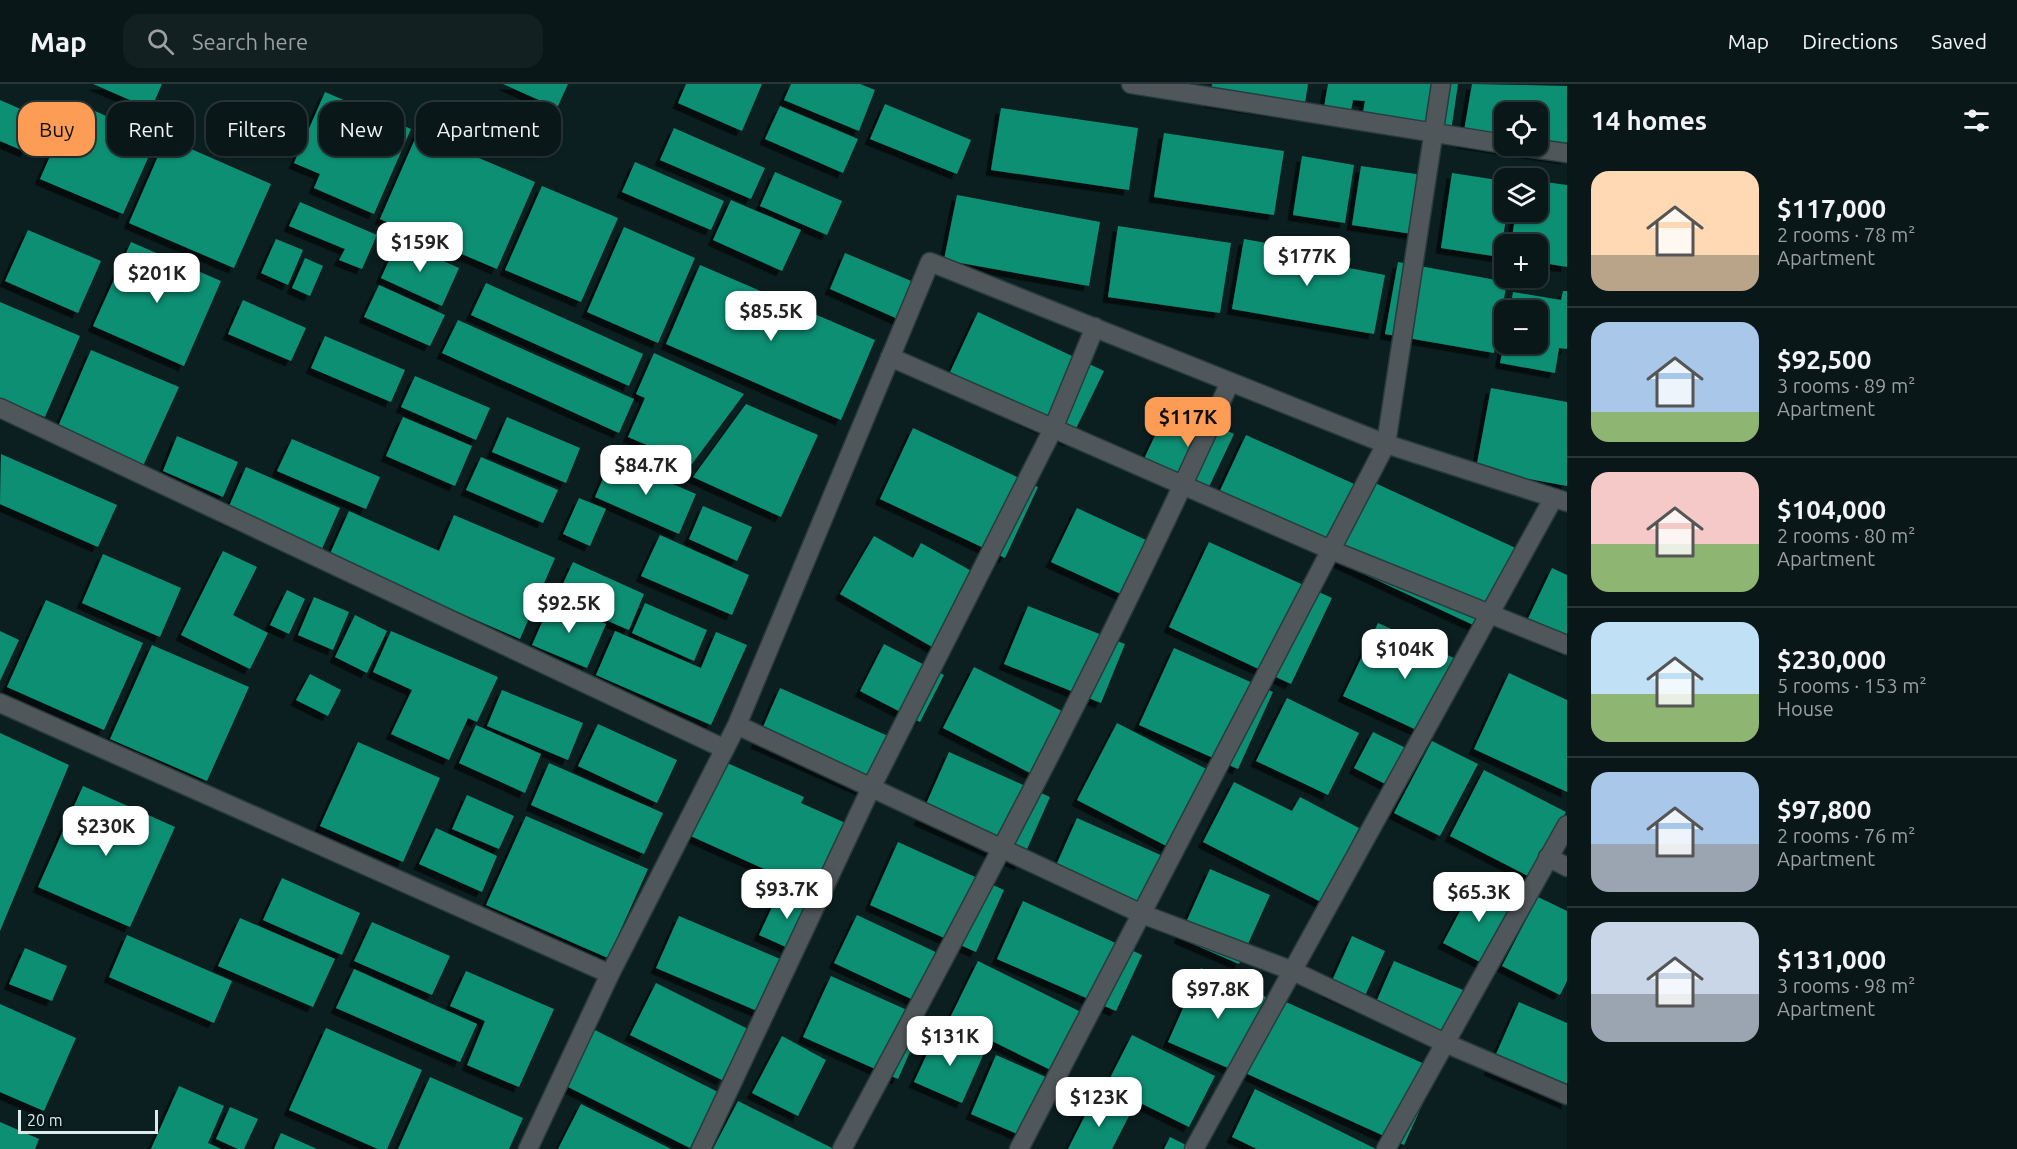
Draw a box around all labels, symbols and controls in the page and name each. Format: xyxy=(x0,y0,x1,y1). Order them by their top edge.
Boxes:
search box xyxy=(123,14,543,68)
icon: search xyxy=(144,25,177,58)
text: Map xyxy=(30,26,87,57)
text: Search here xyxy=(192,29,308,54)
text: Map xyxy=(1728,29,1769,53)
text: Directions xyxy=(1802,29,1898,53)
text: Saved xyxy=(1931,29,1987,53)
chip: Buy xyxy=(18,102,95,156)
chip: Rent xyxy=(107,102,194,156)
chip: Filters xyxy=(206,102,307,156)
chip: New xyxy=(319,102,404,156)
chip: Apartment xyxy=(416,102,561,156)
map controls xyxy=(1494,102,1548,354)
button: locate xyxy=(1494,102,1548,156)
icon: filters xyxy=(1960,104,1993,137)
text: 14 homes xyxy=(1591,106,1707,135)
button: layers xyxy=(1494,168,1548,222)
text: $117,000 xyxy=(1777,194,1886,223)
icon: home xyxy=(1639,195,1711,267)
pin: $159K xyxy=(378,222,462,273)
text: 2 rooms · 78 m² xyxy=(1777,223,1915,246)
text: $159K xyxy=(391,230,449,253)
button: + xyxy=(1494,234,1548,288)
pin: $177K xyxy=(1265,236,1349,287)
text: $177K xyxy=(1278,244,1336,267)
text: Apartment xyxy=(1777,246,1875,269)
pin: $201K xyxy=(115,253,199,304)
text: $201K xyxy=(128,261,186,284)
pin: $85.5K xyxy=(722,291,820,342)
text: $85.5K xyxy=(739,299,803,322)
button: − xyxy=(1494,300,1548,354)
text: $92,500 xyxy=(1777,345,1871,374)
icon: home xyxy=(1639,346,1711,418)
text: 3 rooms · 89 m² xyxy=(1777,374,1915,397)
pin: $117K xyxy=(1146,397,1230,448)
text: Apartment xyxy=(1777,397,1875,420)
text: $117K xyxy=(1159,405,1217,428)
pin: $84.7K xyxy=(597,445,695,496)
text: $84.7K xyxy=(614,453,678,476)
text: $104,000 xyxy=(1777,495,1886,524)
icon: home xyxy=(1639,496,1711,568)
text: 2 rooms · 80 m² xyxy=(1777,524,1915,547)
text: Apartment xyxy=(1777,547,1875,570)
pin: $92.5K xyxy=(520,583,618,634)
text: $92.5K xyxy=(537,591,601,614)
pin: $104K xyxy=(1363,629,1447,680)
text: $104K xyxy=(1376,637,1434,660)
text: $230,000 xyxy=(1777,645,1886,674)
icon: home xyxy=(1639,646,1711,718)
text: 5 rooms · 153 m² xyxy=(1777,674,1927,697)
text: House xyxy=(1777,697,1834,720)
text: $97,800 xyxy=(1777,795,1871,824)
icon: home xyxy=(1639,796,1711,868)
pin: $230K xyxy=(64,806,148,857)
text: $230K xyxy=(77,814,135,837)
text: 2 rooms · 76 m² xyxy=(1777,824,1915,847)
text: Apartment xyxy=(1777,847,1875,870)
pin: $93.7K xyxy=(738,869,836,920)
pin: $65.3K xyxy=(1430,872,1528,923)
text: $93.7K xyxy=(755,877,819,900)
text: $65.3K xyxy=(1447,880,1511,903)
text: $131,000 xyxy=(1777,945,1886,974)
icon: home xyxy=(1639,946,1711,1018)
pin: $97.8K xyxy=(1169,969,1267,1020)
text: 3 rooms · 98 m² xyxy=(1777,974,1915,997)
text: $97.8K xyxy=(1186,977,1250,1000)
text: Apartment xyxy=(1777,997,1875,1020)
pin: $131K xyxy=(908,1016,992,1067)
text: $131K xyxy=(921,1024,979,1047)
pin: $123K xyxy=(1057,1077,1141,1128)
text: $123K xyxy=(1070,1085,1128,1108)
scale bar xyxy=(18,1107,158,1134)
text: 20 m xyxy=(27,1111,63,1129)

